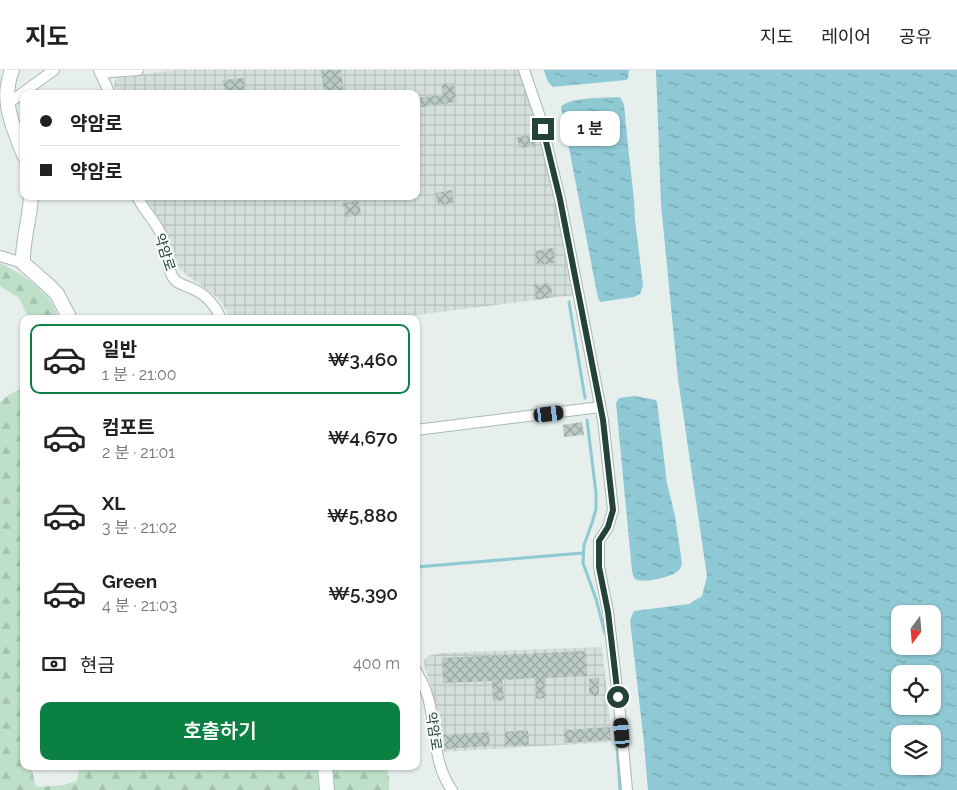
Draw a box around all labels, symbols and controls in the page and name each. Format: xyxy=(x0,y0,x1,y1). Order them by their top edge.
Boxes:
text: 지도 xyxy=(25,22,69,51)
text: 지도 xyxy=(760,26,793,47)
text: 레이어 xyxy=(821,26,871,47)
text: 공유 xyxy=(899,26,932,47)
text: 약암로 xyxy=(70,112,122,134)
callout: 1 분 xyxy=(560,112,620,146)
route end xyxy=(532,118,554,140)
text: 1 분 xyxy=(577,119,603,138)
text: 약암로 xyxy=(70,160,122,182)
street label: 약암로 xyxy=(151,231,179,273)
icon: car xyxy=(42,337,87,382)
text: 일반 xyxy=(102,338,137,360)
text: ₩3,460 xyxy=(328,348,398,370)
text: 1 분 · 21:00 xyxy=(102,365,177,384)
car xyxy=(533,405,564,423)
icon: car xyxy=(42,415,87,460)
text: 컴포트 xyxy=(102,416,154,438)
text: ₩4,670 xyxy=(328,426,398,448)
text: 2 분 · 21:01 xyxy=(102,443,175,462)
text: XL xyxy=(102,492,125,514)
icon: car xyxy=(42,493,87,538)
text: ₩5,880 xyxy=(327,504,398,526)
text: 3 분 · 21:02 xyxy=(102,518,177,537)
text: Green xyxy=(102,570,157,592)
icon: car xyxy=(42,571,87,616)
text: ₩5,390 xyxy=(328,582,398,604)
text: 4 분 · 21:03 xyxy=(102,596,177,615)
north arrow xyxy=(891,605,941,655)
map controls xyxy=(891,605,941,775)
icon: cash xyxy=(40,650,68,678)
text: 현금 xyxy=(80,654,115,676)
text: 400 m xyxy=(353,654,400,673)
button: locate xyxy=(891,665,941,715)
route start xyxy=(607,686,629,708)
button: 호출하기 xyxy=(40,702,400,760)
street label: 약암로 xyxy=(423,711,445,751)
car xyxy=(613,717,630,749)
button: layers xyxy=(891,725,941,775)

